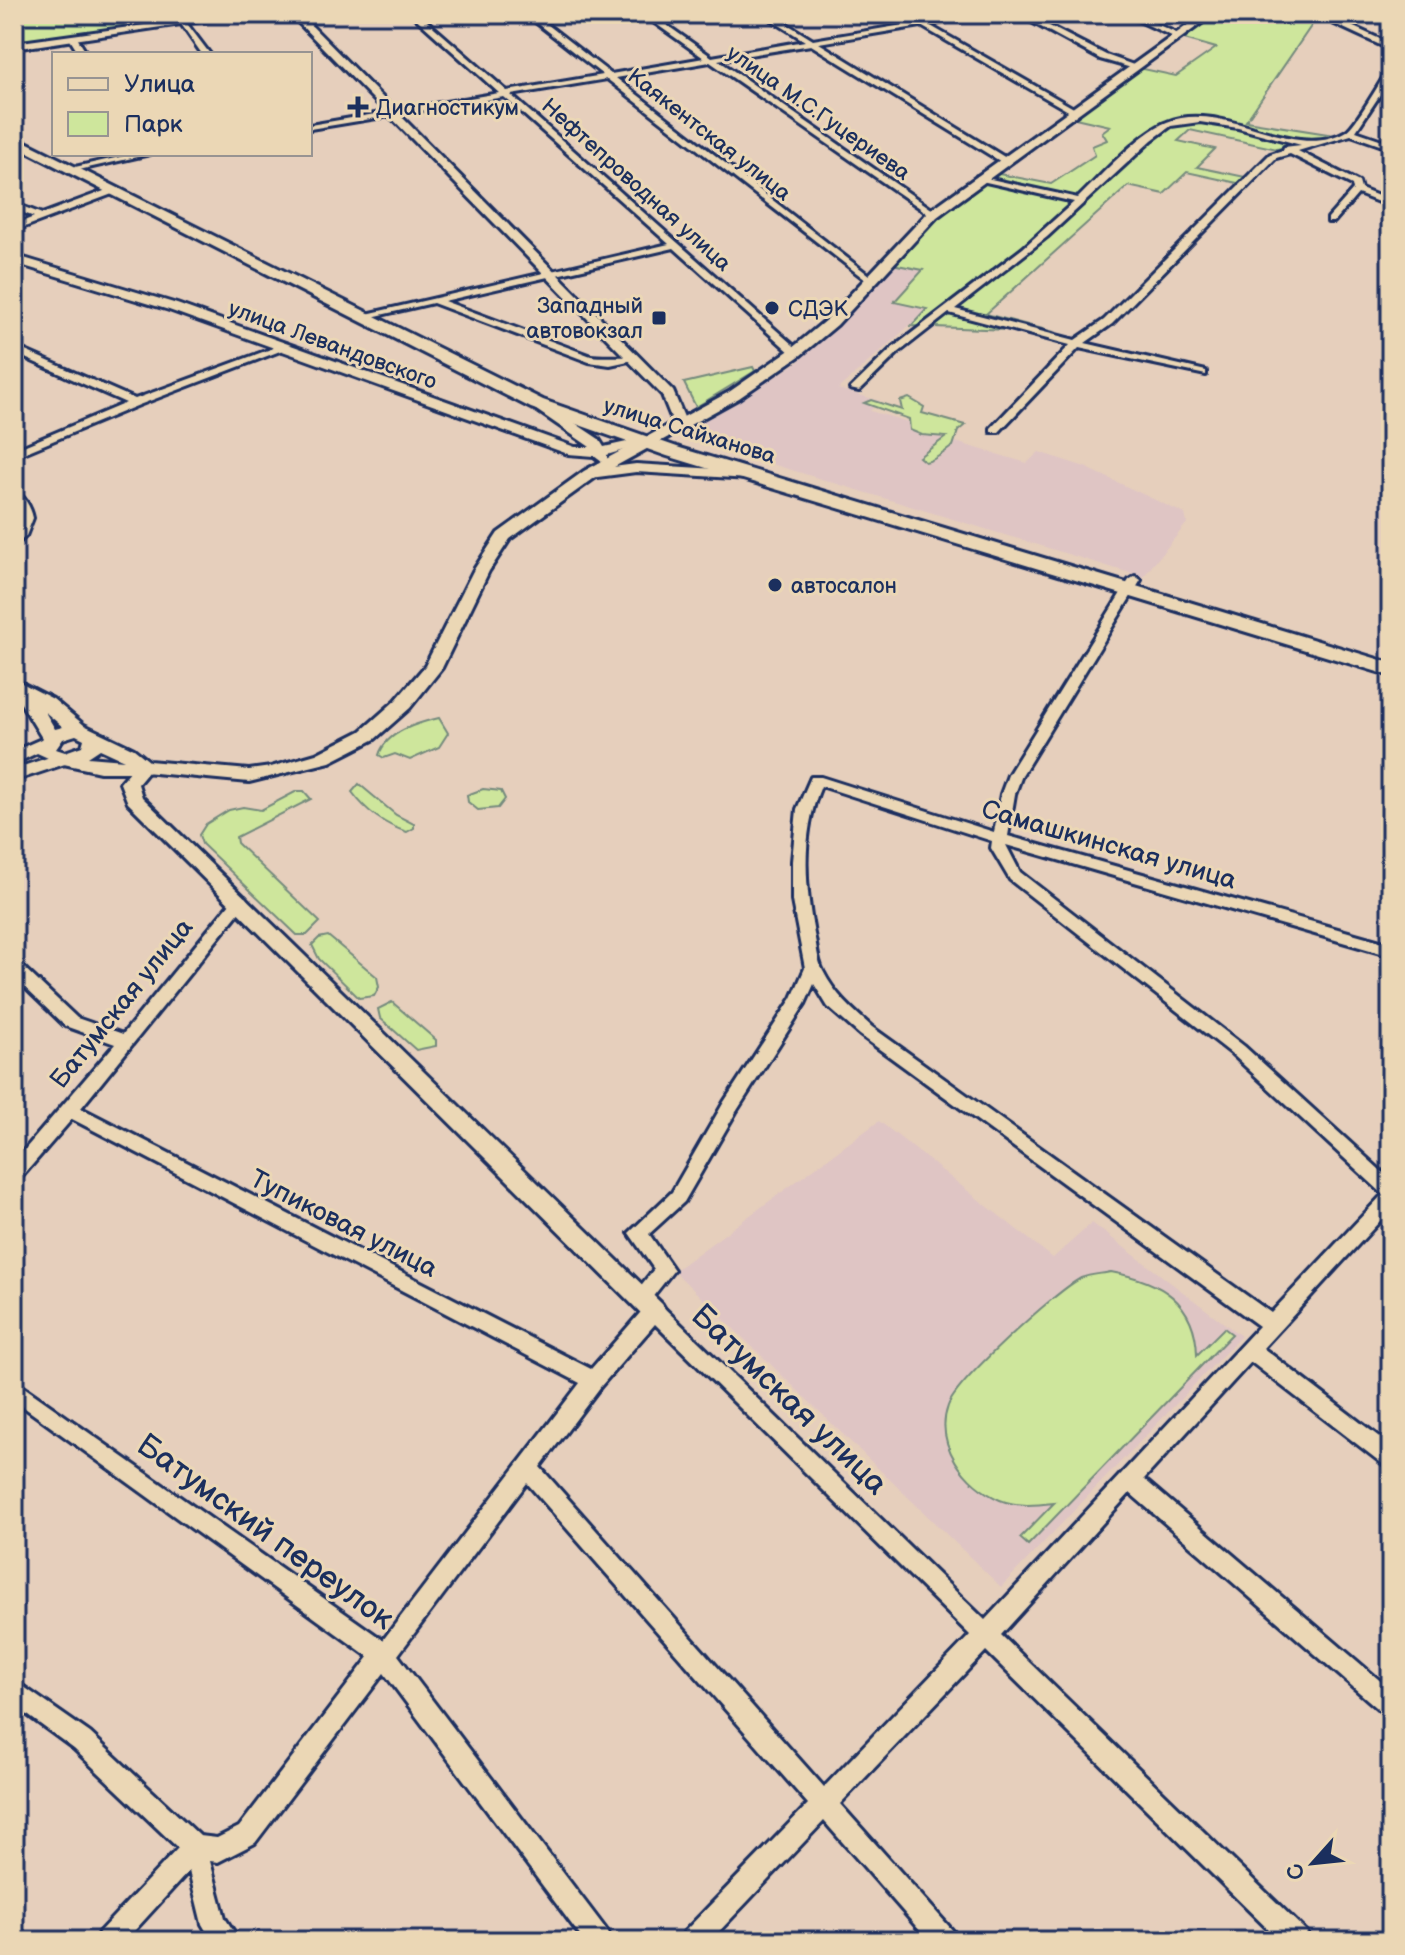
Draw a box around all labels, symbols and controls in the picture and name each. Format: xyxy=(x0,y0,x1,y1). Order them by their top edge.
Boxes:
street label: улица М.С.Гуцериева xyxy=(721,40,915,187)
legend xyxy=(52,52,312,156)
street label: Каякентская улица xyxy=(622,63,796,207)
text: Улица xyxy=(124,70,195,99)
street label: Нефтепроводная улица xyxy=(536,93,736,277)
place label: Диагностикум xyxy=(376,95,519,122)
marker: Диагностикум xyxy=(347,96,369,118)
text: Парк xyxy=(124,110,183,139)
place label: Западный автовокзал xyxy=(526,293,643,345)
street label: улица Левандовского xyxy=(225,295,440,396)
place label: СДЭК xyxy=(788,296,848,323)
marker: СДЭК xyxy=(763,299,781,317)
marker: Западный автовокзал xyxy=(650,309,668,327)
street label: улица Сайханова xyxy=(600,392,779,470)
place label: автосалон xyxy=(791,573,897,600)
marker: автосалон xyxy=(766,576,784,594)
street label: Самашкинская улица xyxy=(978,794,1239,897)
street label: Батумская улица xyxy=(44,913,200,1095)
street label: Тупиковая улица xyxy=(245,1164,442,1285)
street label: Батумская улица xyxy=(683,1296,895,1504)
street label: Батумский переулок xyxy=(129,1426,401,1639)
north arrow xyxy=(1273,1823,1353,1903)
text: С xyxy=(1281,1858,1312,1884)

